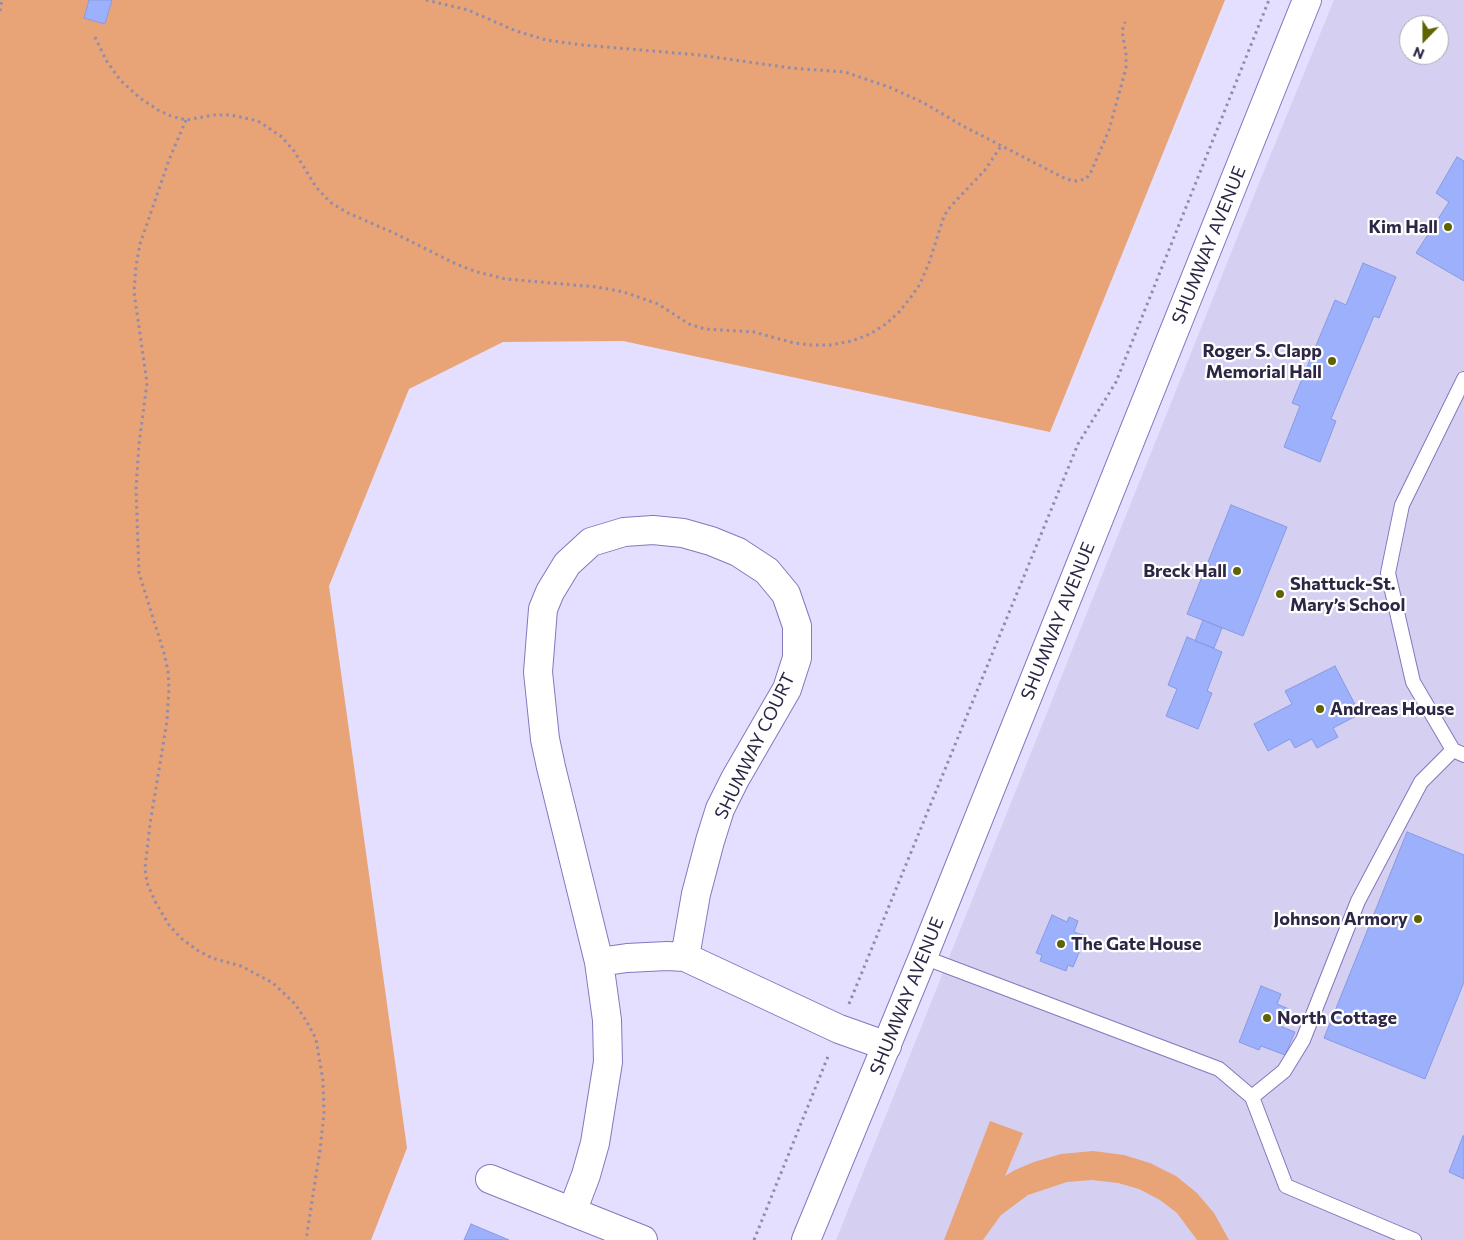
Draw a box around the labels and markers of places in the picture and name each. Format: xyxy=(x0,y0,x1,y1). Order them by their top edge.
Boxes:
place label: Kim Hall xyxy=(1368,216,1438,238)
marker: Kim Hall xyxy=(1442,221,1454,233)
place label: Roger S. Clapp Memorial Hall xyxy=(1202,340,1322,382)
marker: Roger S. Clapp Memorial Hall xyxy=(1326,355,1338,367)
place label: Breck Hall xyxy=(1143,560,1227,582)
marker: Breck Hall xyxy=(1231,565,1243,577)
place label: Shattuck-St. Mary’s School xyxy=(1290,573,1405,616)
marker: Shattuck-St. Mary’s School xyxy=(1274,588,1286,600)
place label: Andreas House xyxy=(1330,698,1454,720)
marker: Andreas House xyxy=(1314,703,1326,715)
place label: Johnson Armory xyxy=(1274,908,1408,930)
marker: Johnson Armory xyxy=(1412,913,1424,925)
place label: The Gate House xyxy=(1071,933,1201,955)
marker: The Gate House xyxy=(1055,938,1067,950)
place label: North Cottage xyxy=(1277,1007,1397,1029)
marker: North Cottage xyxy=(1261,1012,1273,1024)

